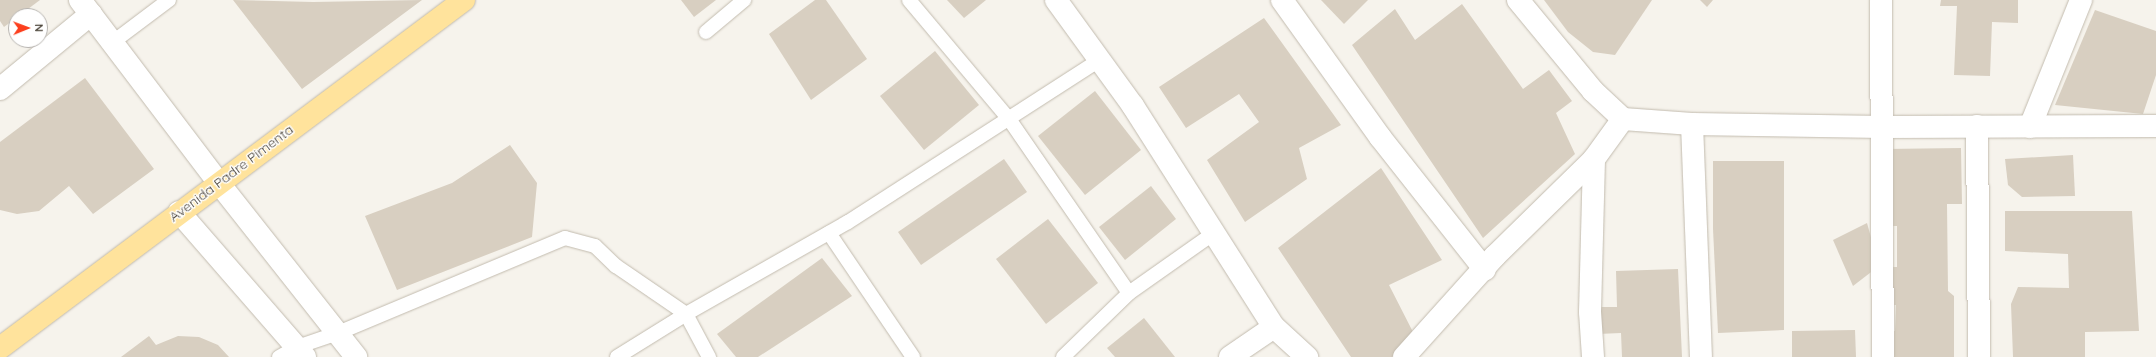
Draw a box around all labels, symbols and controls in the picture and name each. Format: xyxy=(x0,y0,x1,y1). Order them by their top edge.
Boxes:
north arrow xyxy=(8,8,48,48)
text: N xyxy=(32,24,46,32)
street label: Avenida Padre Pimenta xyxy=(166,121,296,225)

